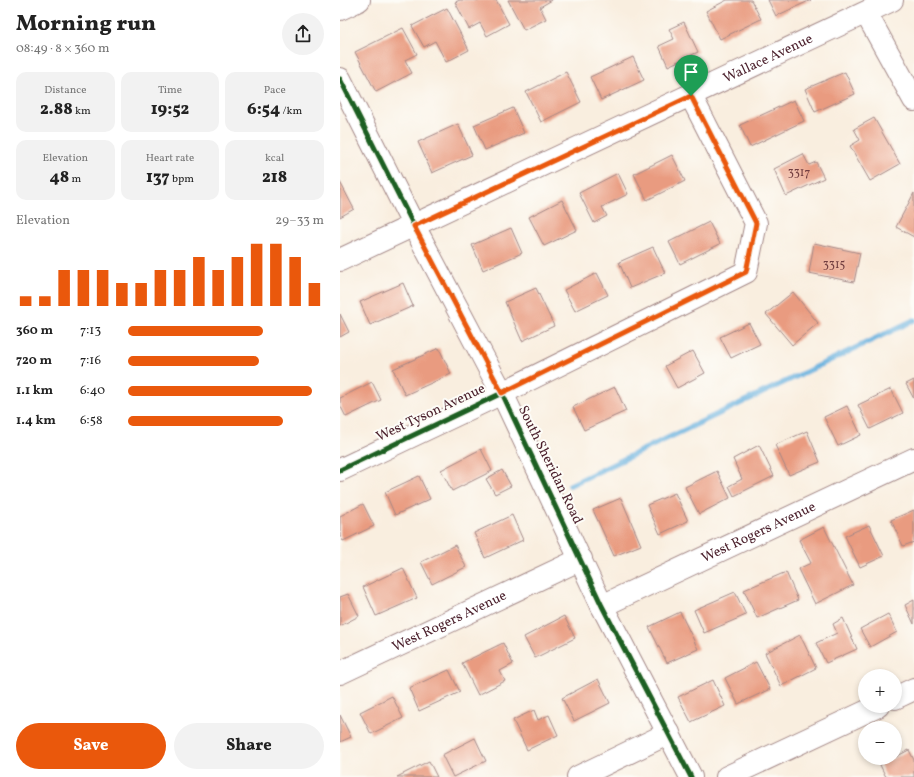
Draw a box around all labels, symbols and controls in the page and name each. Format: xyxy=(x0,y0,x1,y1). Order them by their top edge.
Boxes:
text: Morning run xyxy=(16,9,156,40)
button: share xyxy=(282,13,324,55)
street label: Wallace Avenue xyxy=(720,29,816,88)
text: 08:49 · 8 × 360 m xyxy=(16,40,109,58)
pin xyxy=(674,55,708,96)
icon: arrive xyxy=(680,61,702,83)
text: Distance xyxy=(44,83,86,98)
text: Time xyxy=(158,83,182,98)
text: Pace xyxy=(264,83,286,98)
text: 2.88 xyxy=(40,98,73,121)
text: 19:52 xyxy=(151,98,189,121)
text: 6:54 xyxy=(247,98,280,121)
text: km xyxy=(73,104,91,119)
text: /km xyxy=(280,104,302,119)
text: Elevation xyxy=(42,151,88,166)
text: Heart rate xyxy=(146,151,194,166)
text: kcal xyxy=(265,151,284,166)
house number: 3317 xyxy=(788,165,811,181)
text: 48 xyxy=(49,166,69,189)
text: 137 xyxy=(146,166,170,189)
text: 218 xyxy=(262,166,287,189)
text: m xyxy=(69,172,81,187)
text: bpm xyxy=(170,172,194,187)
text: Elevation xyxy=(16,212,70,230)
text: 29–33 m xyxy=(275,212,324,230)
house number: 3315 xyxy=(823,257,846,273)
text: 360 m xyxy=(16,322,53,340)
text: 7:13 xyxy=(80,322,101,340)
text: 720 m xyxy=(16,352,52,370)
text: 7:16 xyxy=(80,352,101,370)
street label: West Tyson Avenue xyxy=(373,379,489,447)
text: 1.1 km xyxy=(16,382,53,400)
text: 6:40 xyxy=(80,382,105,400)
street label: South Sheridan Road xyxy=(513,403,587,527)
text: 1.4 km xyxy=(16,412,56,430)
text: 6:58 xyxy=(80,412,103,430)
street label: West Rogers Avenue xyxy=(698,497,819,567)
street label: West Rogers Avenue xyxy=(389,586,510,656)
map controls xyxy=(858,669,902,765)
button: + xyxy=(858,669,902,713)
button: − xyxy=(858,721,902,765)
button: Save xyxy=(16,723,166,769)
button: Share xyxy=(174,723,324,769)

